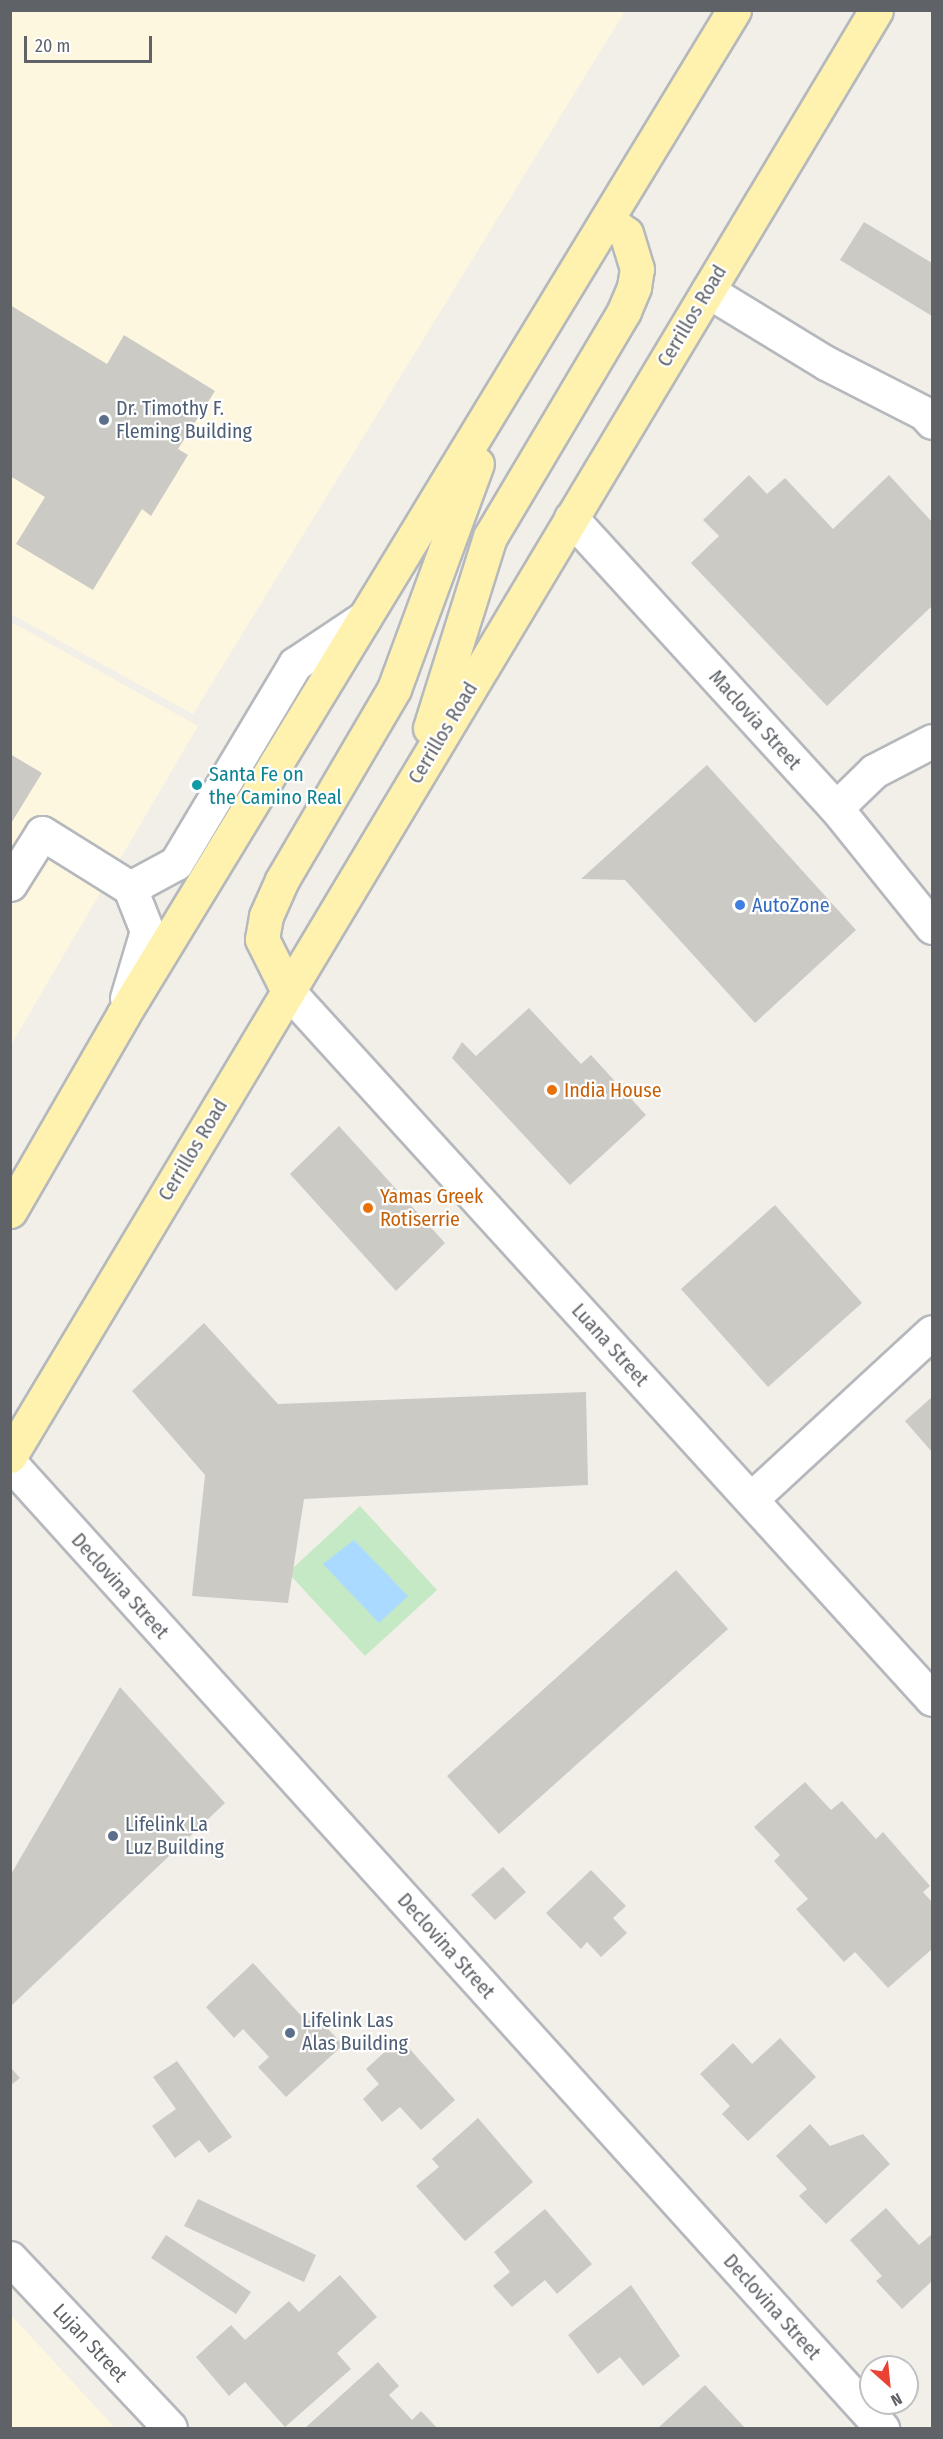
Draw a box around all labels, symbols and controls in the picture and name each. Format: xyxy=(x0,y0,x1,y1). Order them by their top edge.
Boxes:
scale bar xyxy=(27,24,154,62)
text: 20 m xyxy=(35,35,70,57)
street label: Cerrillos Road xyxy=(652,261,732,371)
place label: Dr. Timothy F. Fleming Building xyxy=(116,396,252,443)
marker: Dr. Timothy F. Fleming Building xyxy=(97,413,111,427)
street label: Maclovia Street xyxy=(704,665,806,775)
street label: Cerrillos Road xyxy=(403,678,483,788)
place label: Santa Fe on the Camino Real xyxy=(209,762,342,809)
marker: Santa Fe on the Camino Real xyxy=(190,778,204,792)
place label: AutoZone xyxy=(752,893,830,917)
marker: AutoZone xyxy=(733,898,747,912)
place label: India House xyxy=(564,1078,662,1102)
marker: India House xyxy=(545,1083,559,1097)
street label: Cerrillos Road xyxy=(153,1095,233,1205)
place label: Yamas Greek Rotiserrie xyxy=(380,1184,483,1231)
marker: Yamas Greek Rotiserrie xyxy=(361,1201,375,1215)
street label: Luana Street xyxy=(567,1299,653,1391)
street label: Declovina Street xyxy=(66,1528,174,1644)
place label: Lifelink La Luz Building xyxy=(125,1812,224,1859)
marker: Lifelink La Luz Building xyxy=(106,1829,120,1843)
street label: Declovina Street xyxy=(392,1888,500,2004)
place label: Lifelink Las Alas Building xyxy=(302,2009,408,2056)
marker: Lifelink Las Alas Building xyxy=(283,2026,297,2040)
street label: Declovina Street xyxy=(718,2249,826,2365)
street label: Lujan Street xyxy=(48,2299,132,2387)
north arrow xyxy=(859,2355,919,2415)
text: N xyxy=(888,2389,905,2410)

